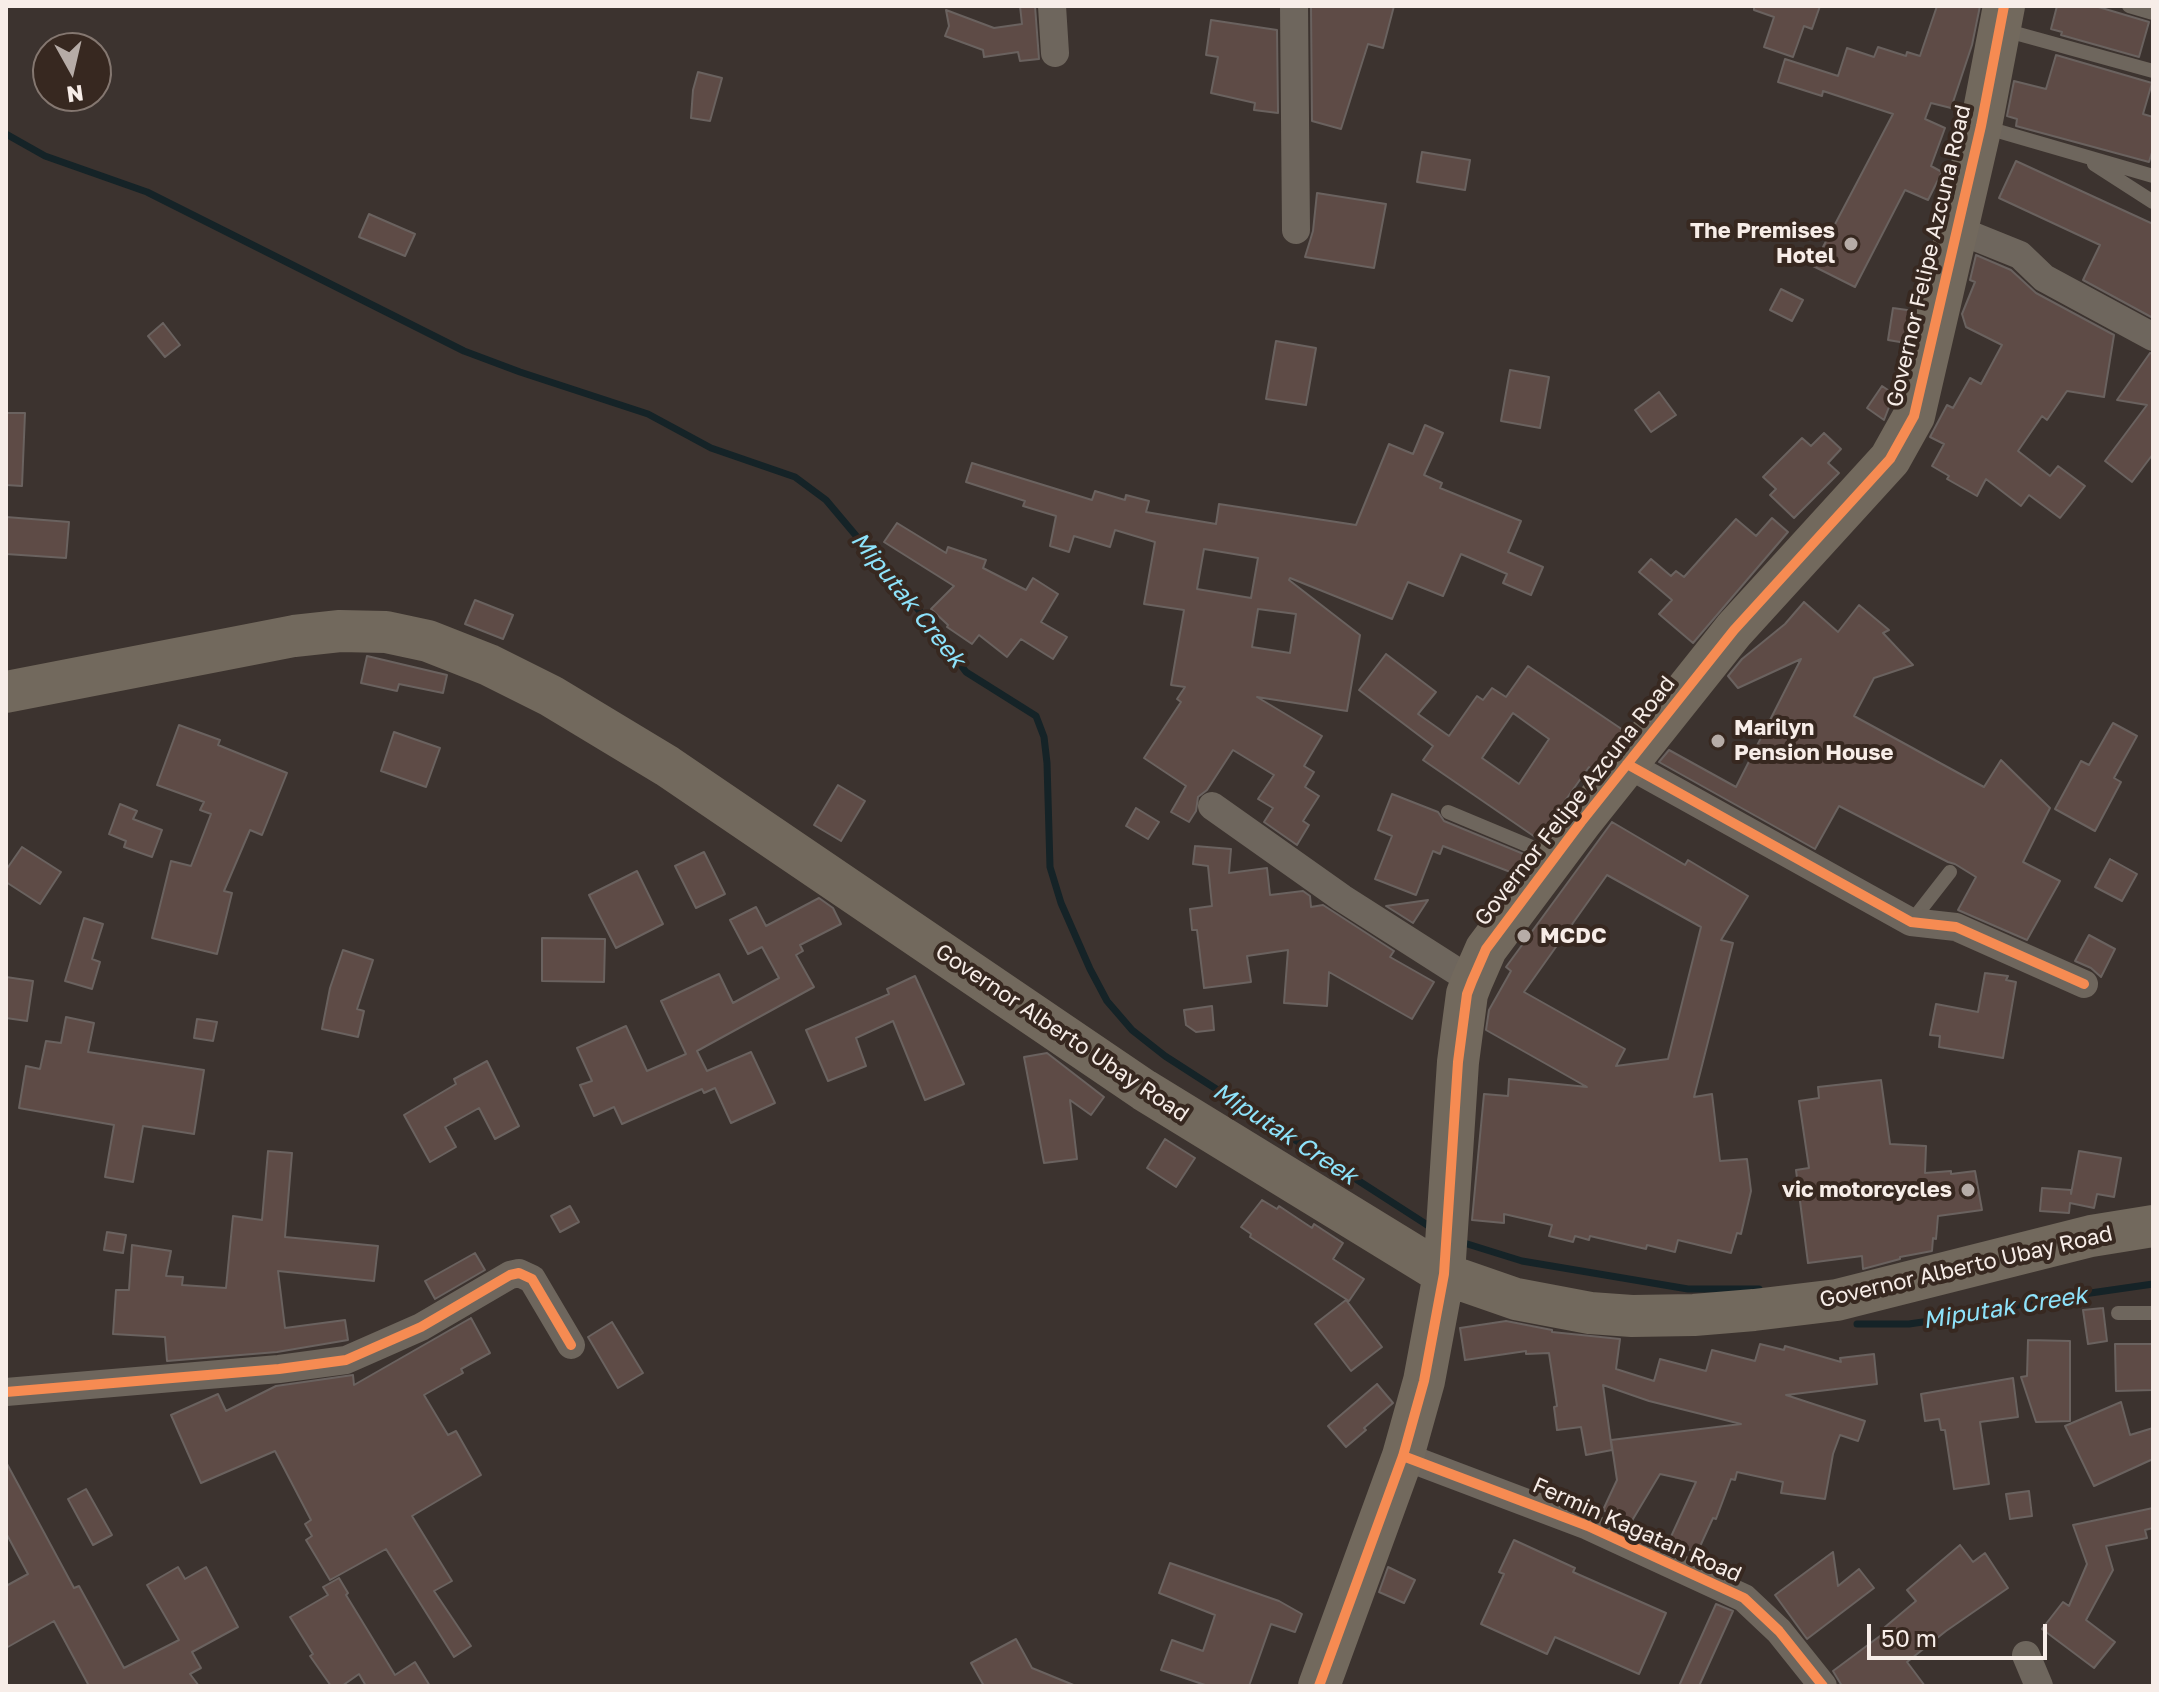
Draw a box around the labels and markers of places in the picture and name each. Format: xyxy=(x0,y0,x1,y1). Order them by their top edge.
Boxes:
place label: The Premises Hotel xyxy=(1690,218,1835,270)
marker: The Premises Hotel xyxy=(1842,235,1860,253)
place label: Marilyn Pension House xyxy=(1734,715,1893,766)
marker: Marilyn Pension House xyxy=(1709,732,1727,750)
place label: MCDC xyxy=(1540,923,1607,949)
marker: MCDC xyxy=(1515,927,1533,945)
place label: vic motorcycles xyxy=(1782,1177,1952,1203)
marker: vic motorcycles xyxy=(1959,1181,1977,1199)

